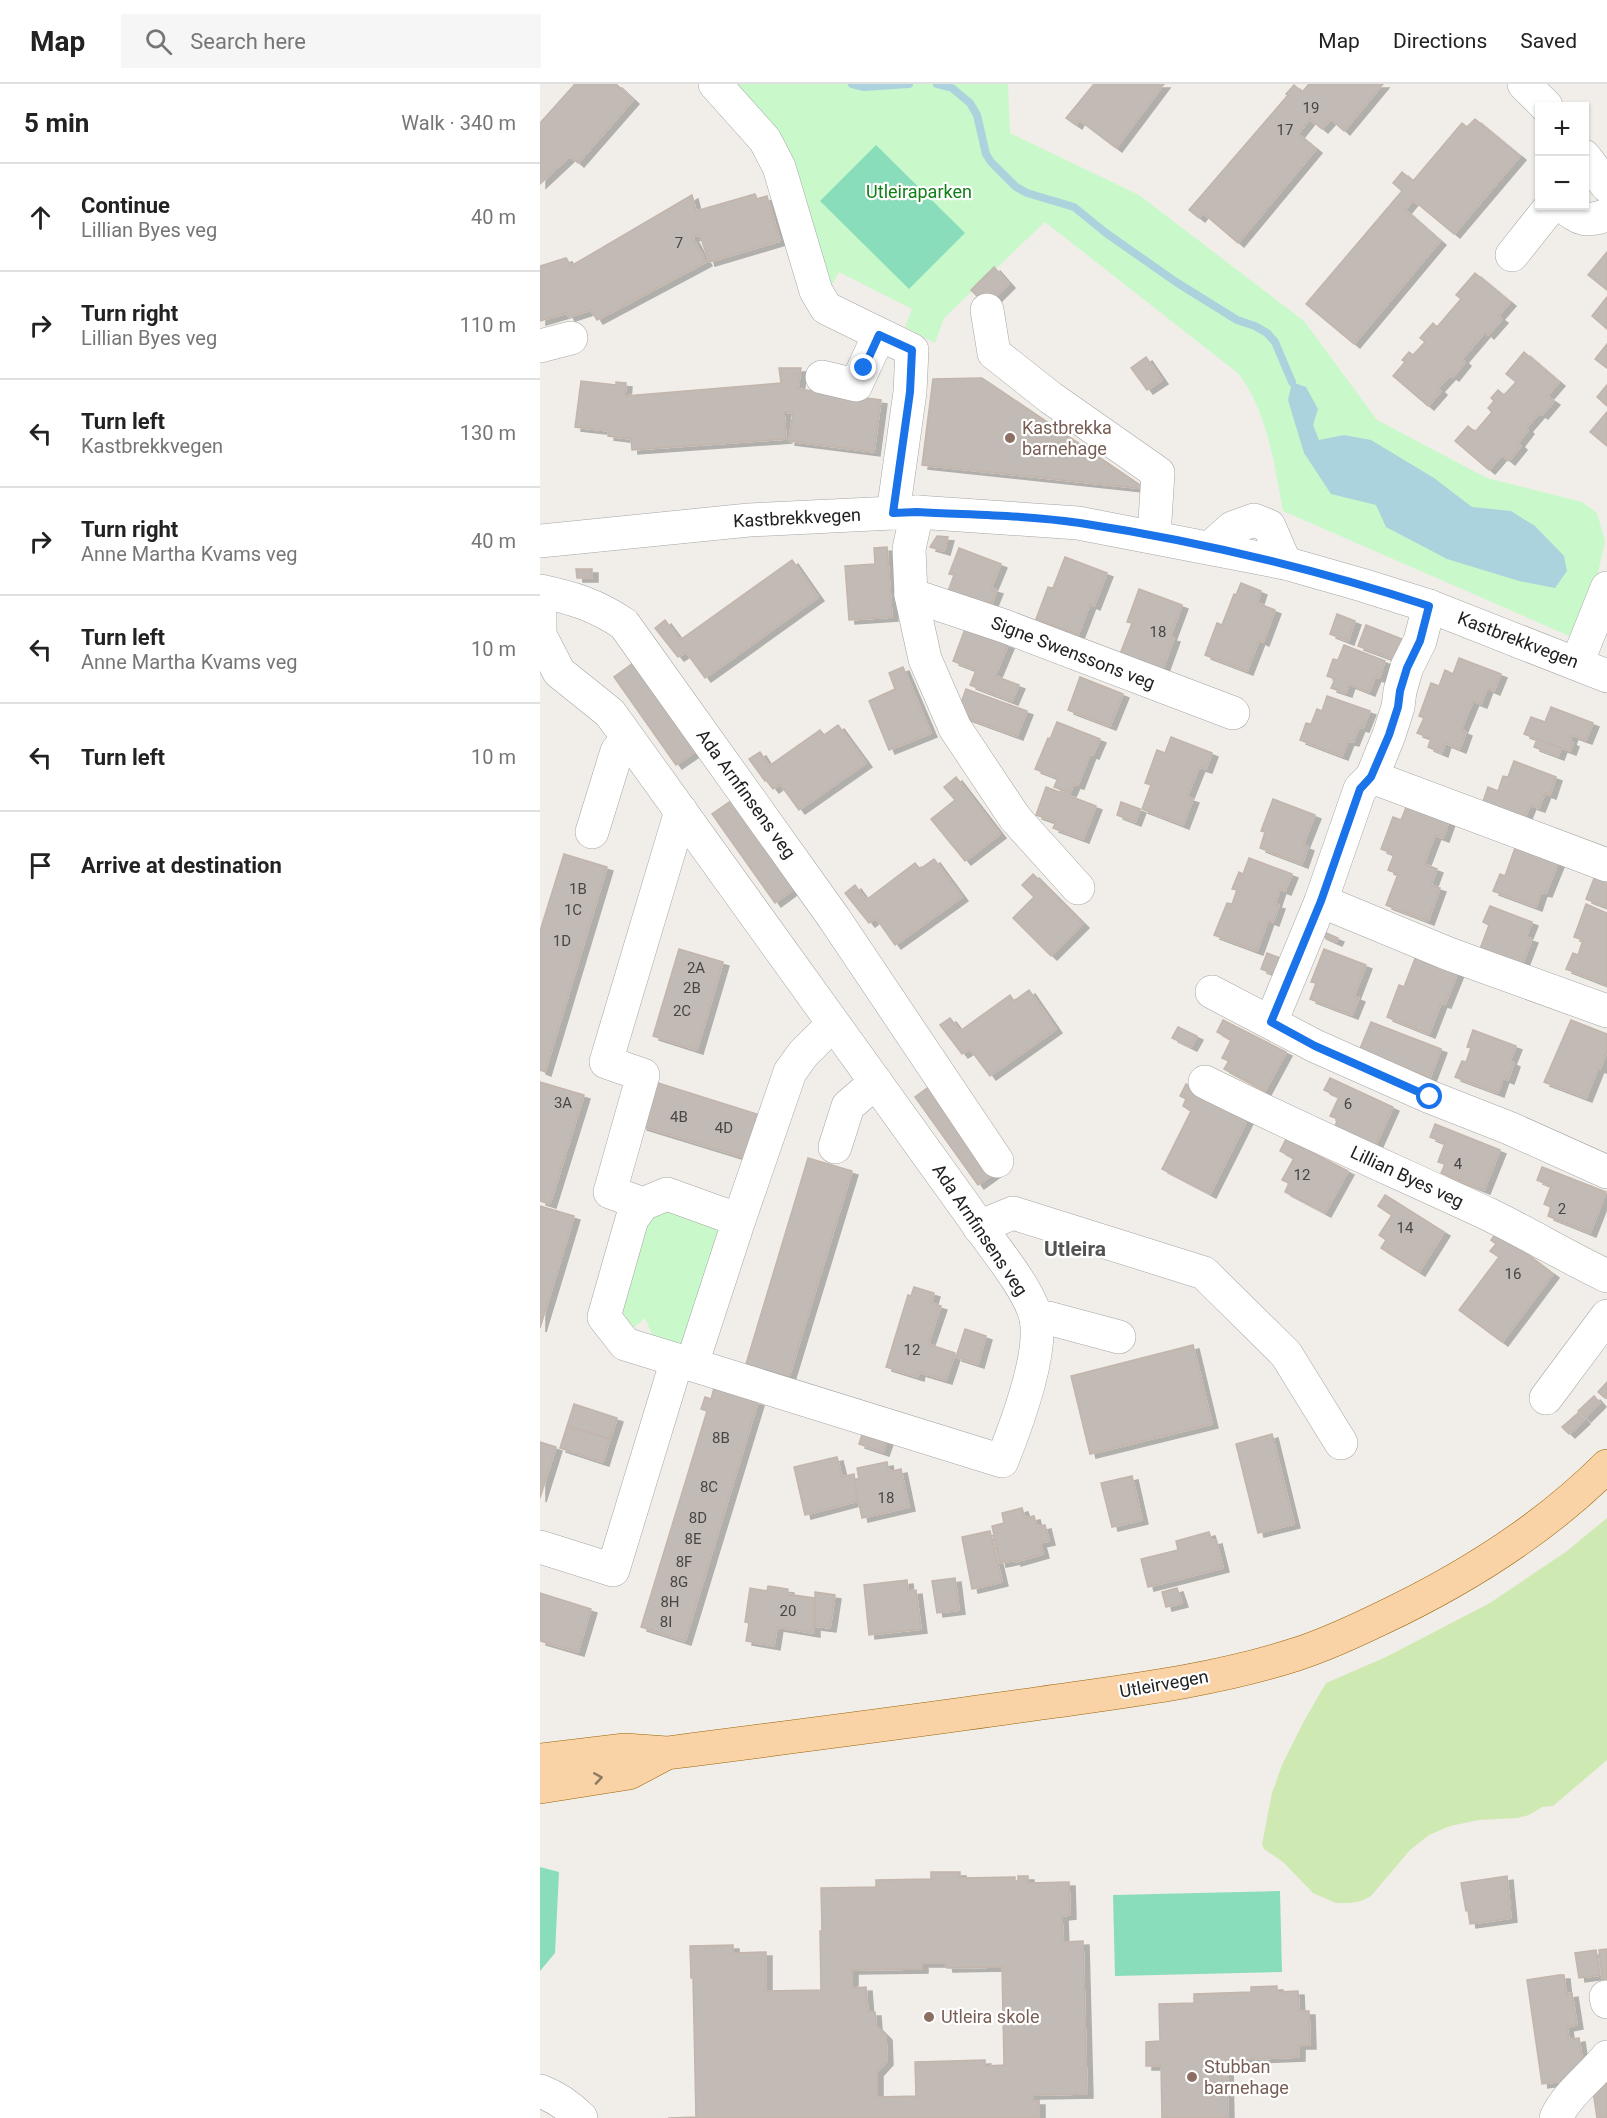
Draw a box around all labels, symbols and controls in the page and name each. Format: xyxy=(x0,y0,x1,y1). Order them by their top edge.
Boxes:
search box xyxy=(121,14,541,68)
text: Map xyxy=(30,25,85,58)
icon: search xyxy=(142,25,175,58)
text: Search here xyxy=(190,29,306,54)
text: Map xyxy=(1318,29,1360,53)
text: Directions xyxy=(1393,29,1487,53)
text: Saved xyxy=(1520,29,1577,53)
house number: 19 xyxy=(1303,99,1319,117)
map controls xyxy=(1535,102,1589,210)
button: + xyxy=(1535,102,1589,156)
text: 5 min xyxy=(24,108,89,138)
text: Walk · 340 m xyxy=(401,111,516,135)
house number: 17 xyxy=(1277,121,1293,139)
button: − xyxy=(1535,156,1589,210)
park label: Utleiraparken xyxy=(866,181,972,202)
text: Continue xyxy=(81,193,170,218)
icon: ahead xyxy=(24,201,57,234)
text: 40 m xyxy=(471,205,516,229)
text: Lillian Byes veg xyxy=(81,218,217,242)
house number: 7 xyxy=(675,234,683,252)
text: Turn right xyxy=(81,301,178,326)
icon: right xyxy=(24,309,57,342)
text: 110 m xyxy=(460,313,516,337)
text: Lillian Byes veg xyxy=(81,326,217,350)
route end xyxy=(850,354,876,380)
text: Turn left xyxy=(81,409,165,434)
icon: left xyxy=(24,417,57,450)
place label: Kastbrekka barnehage xyxy=(1022,417,1112,459)
text: 130 m xyxy=(460,421,516,445)
marker: Kastbrekka barnehage xyxy=(1003,431,1017,445)
text: Kastbrekkvegen xyxy=(81,434,223,458)
street label: Kastbrekkvegen xyxy=(733,504,861,531)
text: Turn right xyxy=(81,517,178,542)
icon: right xyxy=(24,525,57,558)
text: 40 m xyxy=(471,529,516,553)
text: Anne Martha Kvams veg xyxy=(81,542,298,566)
street label: Kastbrekkvegen xyxy=(1455,607,1582,672)
street label: Signe Swenssons veg xyxy=(988,612,1158,693)
house number: 18 xyxy=(1150,623,1166,641)
text: Turn left xyxy=(81,625,165,650)
icon: left xyxy=(24,633,57,666)
text: 10 m xyxy=(471,637,516,661)
text: Anne Martha Kvams veg xyxy=(81,650,298,674)
street label: Ada Arnfinsens veg xyxy=(692,725,800,862)
icon: left xyxy=(24,741,57,774)
text: Turn left xyxy=(81,745,165,770)
text: 10 m xyxy=(471,745,516,769)
icon: arrive xyxy=(24,849,57,882)
text: Arrive at destination xyxy=(81,853,282,878)
house number: 1B xyxy=(569,880,587,898)
house number: 1C xyxy=(564,901,582,919)
house number: 1D xyxy=(553,932,571,950)
house number: 2A xyxy=(687,959,705,977)
house number: 2B xyxy=(683,979,701,997)
house number: 2C xyxy=(673,1002,691,1020)
route start xyxy=(1416,1083,1442,1109)
house number: 3A xyxy=(554,1094,572,1112)
house number: 6 xyxy=(1344,1095,1352,1113)
house number: 4B xyxy=(670,1108,688,1126)
house number: 4D xyxy=(715,1119,733,1137)
street label: Lillian Byes veg xyxy=(1347,1141,1467,1212)
house number: 4 xyxy=(1454,1155,1463,1173)
street label: Ada Arnfinsens veg xyxy=(928,1160,1032,1300)
house number: 12 xyxy=(1294,1166,1310,1184)
house number: 2 xyxy=(1558,1200,1566,1218)
house number: 14 xyxy=(1397,1219,1414,1237)
district label: Utleira xyxy=(1044,1237,1106,1261)
house number: 16 xyxy=(1505,1265,1521,1283)
house number: 12 xyxy=(904,1341,920,1359)
house number: 8B xyxy=(712,1429,730,1447)
house number: 8C xyxy=(700,1478,718,1496)
house number: 18 xyxy=(878,1489,894,1507)
house number: 8D xyxy=(689,1509,707,1527)
house number: 8E xyxy=(685,1530,702,1548)
house number: 8F xyxy=(676,1553,692,1571)
house number: 8G xyxy=(670,1573,688,1591)
house number: 8H xyxy=(660,1593,680,1611)
house number: 20 xyxy=(780,1602,796,1620)
house number: 8I xyxy=(660,1613,672,1631)
street label: Utleirvegen xyxy=(1118,1665,1210,1702)
one-way arrow xyxy=(593,1772,602,1784)
place label: Utleira skole xyxy=(941,2006,1039,2027)
marker: Utleira skole xyxy=(922,2010,936,2024)
place label: Stubban barnehage xyxy=(1204,2056,1289,2098)
marker: Stubban barnehage xyxy=(1185,2070,1199,2084)

